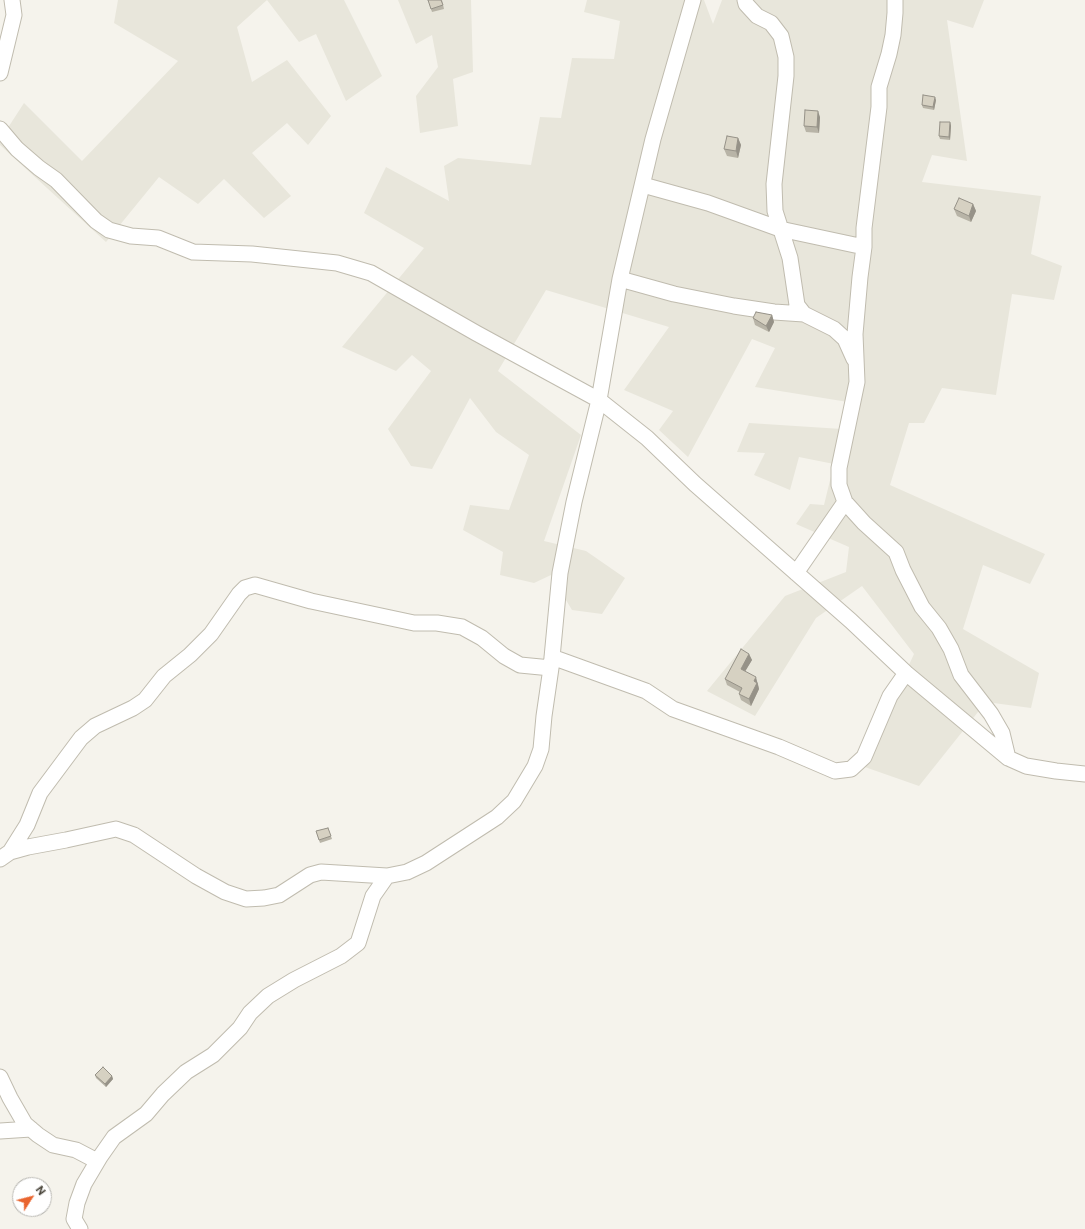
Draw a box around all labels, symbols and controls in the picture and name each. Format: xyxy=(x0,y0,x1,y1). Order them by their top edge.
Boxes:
north arrow xyxy=(12,1177,52,1217)
text: N xyxy=(34,1183,49,1197)

